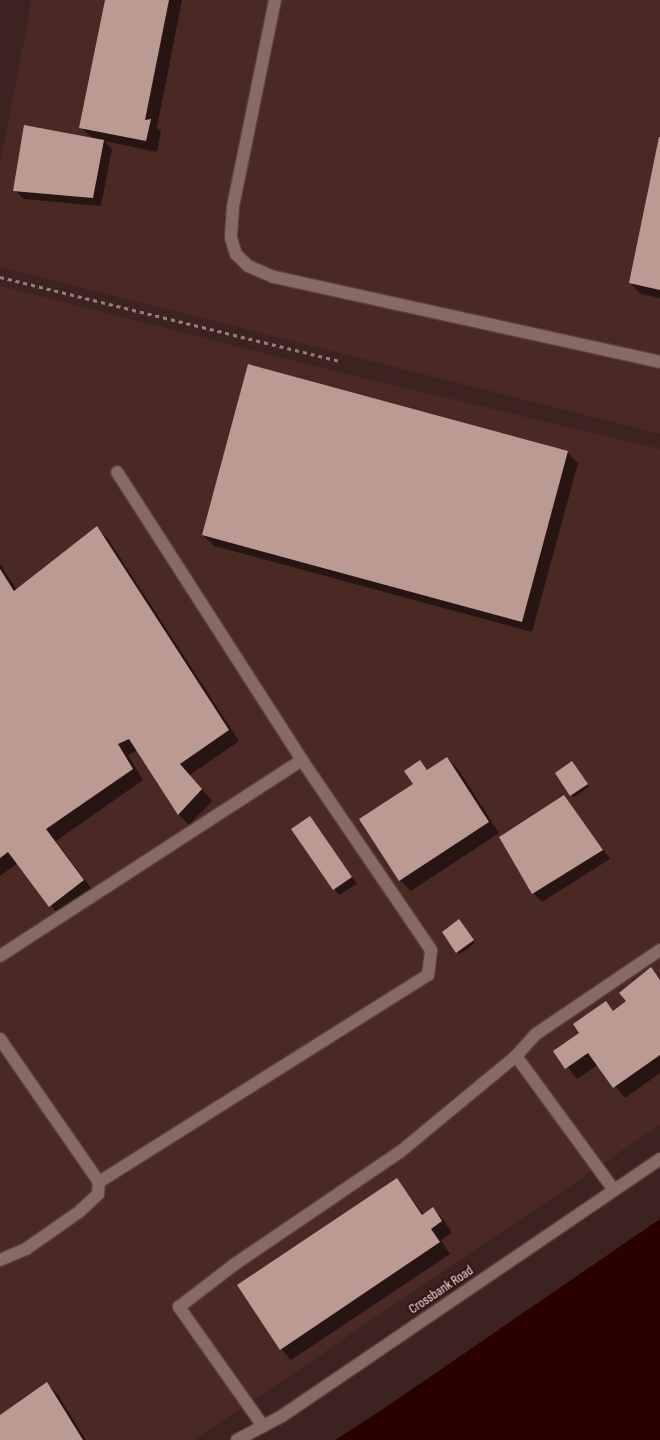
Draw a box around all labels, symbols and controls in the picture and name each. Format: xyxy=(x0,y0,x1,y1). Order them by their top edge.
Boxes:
street label: Crossbank Road xyxy=(405,1262,477,1318)

